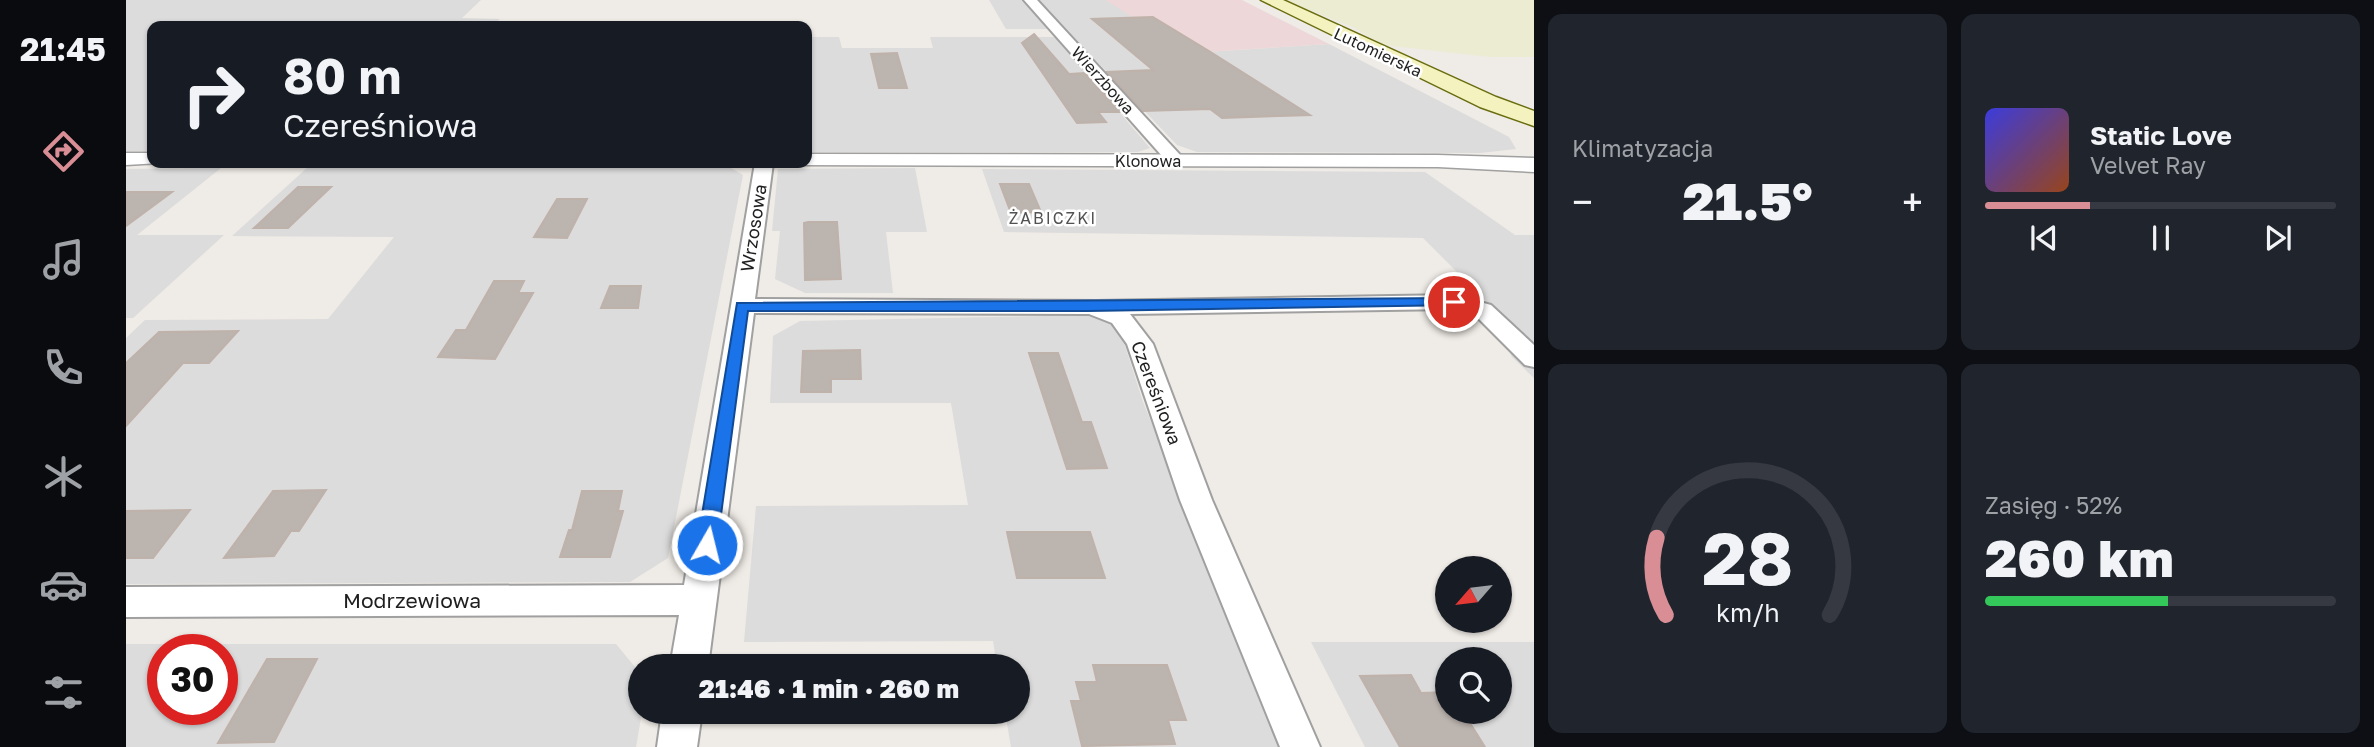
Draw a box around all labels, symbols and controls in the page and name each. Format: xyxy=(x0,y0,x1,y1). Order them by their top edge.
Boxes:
street label: Lutomierska xyxy=(1331,23,1425,81)
text: 21:45 xyxy=(20,30,106,68)
street label: Wierzbowa xyxy=(1067,42,1139,118)
text: 80 m xyxy=(283,46,401,105)
icon: right xyxy=(168,49,259,140)
text: Czereśniowa xyxy=(283,106,478,144)
text: Static Love xyxy=(2090,120,2232,151)
icon: directions xyxy=(39,127,88,176)
text: Klimatyzacja xyxy=(1572,134,1713,162)
street label: Klonowa xyxy=(1115,151,1181,171)
text: Velvet Ray xyxy=(2090,151,2206,179)
text: 21.5° xyxy=(1683,169,1812,231)
text: − xyxy=(1572,179,1593,224)
text: + xyxy=(1902,179,1923,224)
street label: Wrzosowa xyxy=(735,182,771,273)
district label: ŻABICZKI xyxy=(1009,208,1097,228)
icon: previous xyxy=(2025,219,2063,257)
icon: pause xyxy=(2142,219,2180,257)
icon: next xyxy=(2259,219,2297,257)
icon: music xyxy=(39,235,88,284)
pin xyxy=(1424,272,1484,332)
icon: arrive xyxy=(1435,283,1473,321)
street label: Czereśniowa xyxy=(1127,338,1187,448)
icon: phone xyxy=(39,343,88,392)
icon: climate xyxy=(39,452,88,501)
text: Zasięg · 52% xyxy=(1985,491,2122,519)
position arrow xyxy=(670,508,744,582)
text: 28 xyxy=(1702,514,1793,601)
text: 260 km xyxy=(1985,526,2174,588)
north arrow xyxy=(1435,556,1512,634)
map controls xyxy=(1435,556,1512,724)
icon: car xyxy=(39,560,88,609)
street label: Modrzewiowa xyxy=(343,587,481,613)
text: km/h xyxy=(1716,596,1779,627)
speed limit sign: 30 xyxy=(147,634,238,725)
button: search xyxy=(1435,647,1512,724)
icon: filters xyxy=(39,668,88,717)
text: 21:46 · 1 min · 260 m xyxy=(699,673,959,704)

